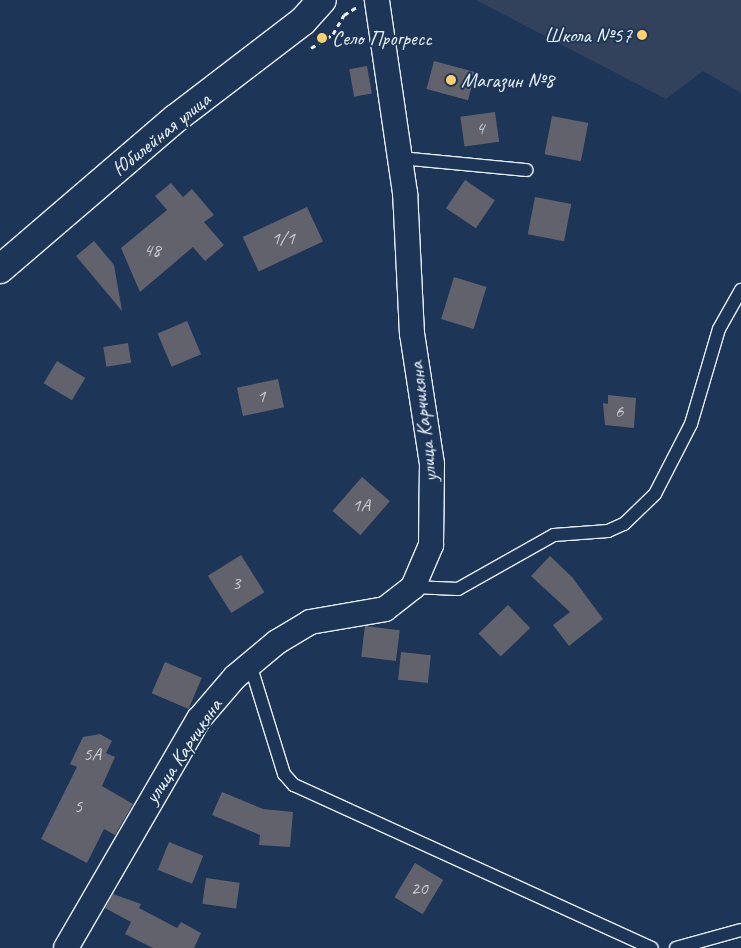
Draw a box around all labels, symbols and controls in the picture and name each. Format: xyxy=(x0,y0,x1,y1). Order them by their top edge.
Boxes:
place label: Школа №57 xyxy=(544,22,632,48)
place label: Село Прогресс xyxy=(332,25,432,51)
marker: Школа №57 xyxy=(636,29,648,41)
marker: Село Прогресс xyxy=(316,32,328,44)
place label: Магазин №8 xyxy=(461,67,554,93)
marker: Магазин №8 xyxy=(445,74,457,86)
street label: Юбилейная улица xyxy=(106,86,216,182)
house number: 4 xyxy=(476,118,484,140)
house number: 1/1 xyxy=(271,228,295,250)
house number: 48 xyxy=(143,240,161,262)
street label: улица Карчикяна xyxy=(403,360,443,484)
house number: 1 xyxy=(257,386,265,408)
house number: 6 xyxy=(615,401,623,423)
house number: 1А xyxy=(352,495,370,517)
house number: 3 xyxy=(232,573,240,595)
street label: улица Карчикяна xyxy=(138,693,228,809)
house number: 5А xyxy=(83,744,101,766)
house number: 5 xyxy=(74,796,82,818)
house number: 20 xyxy=(410,878,428,900)

